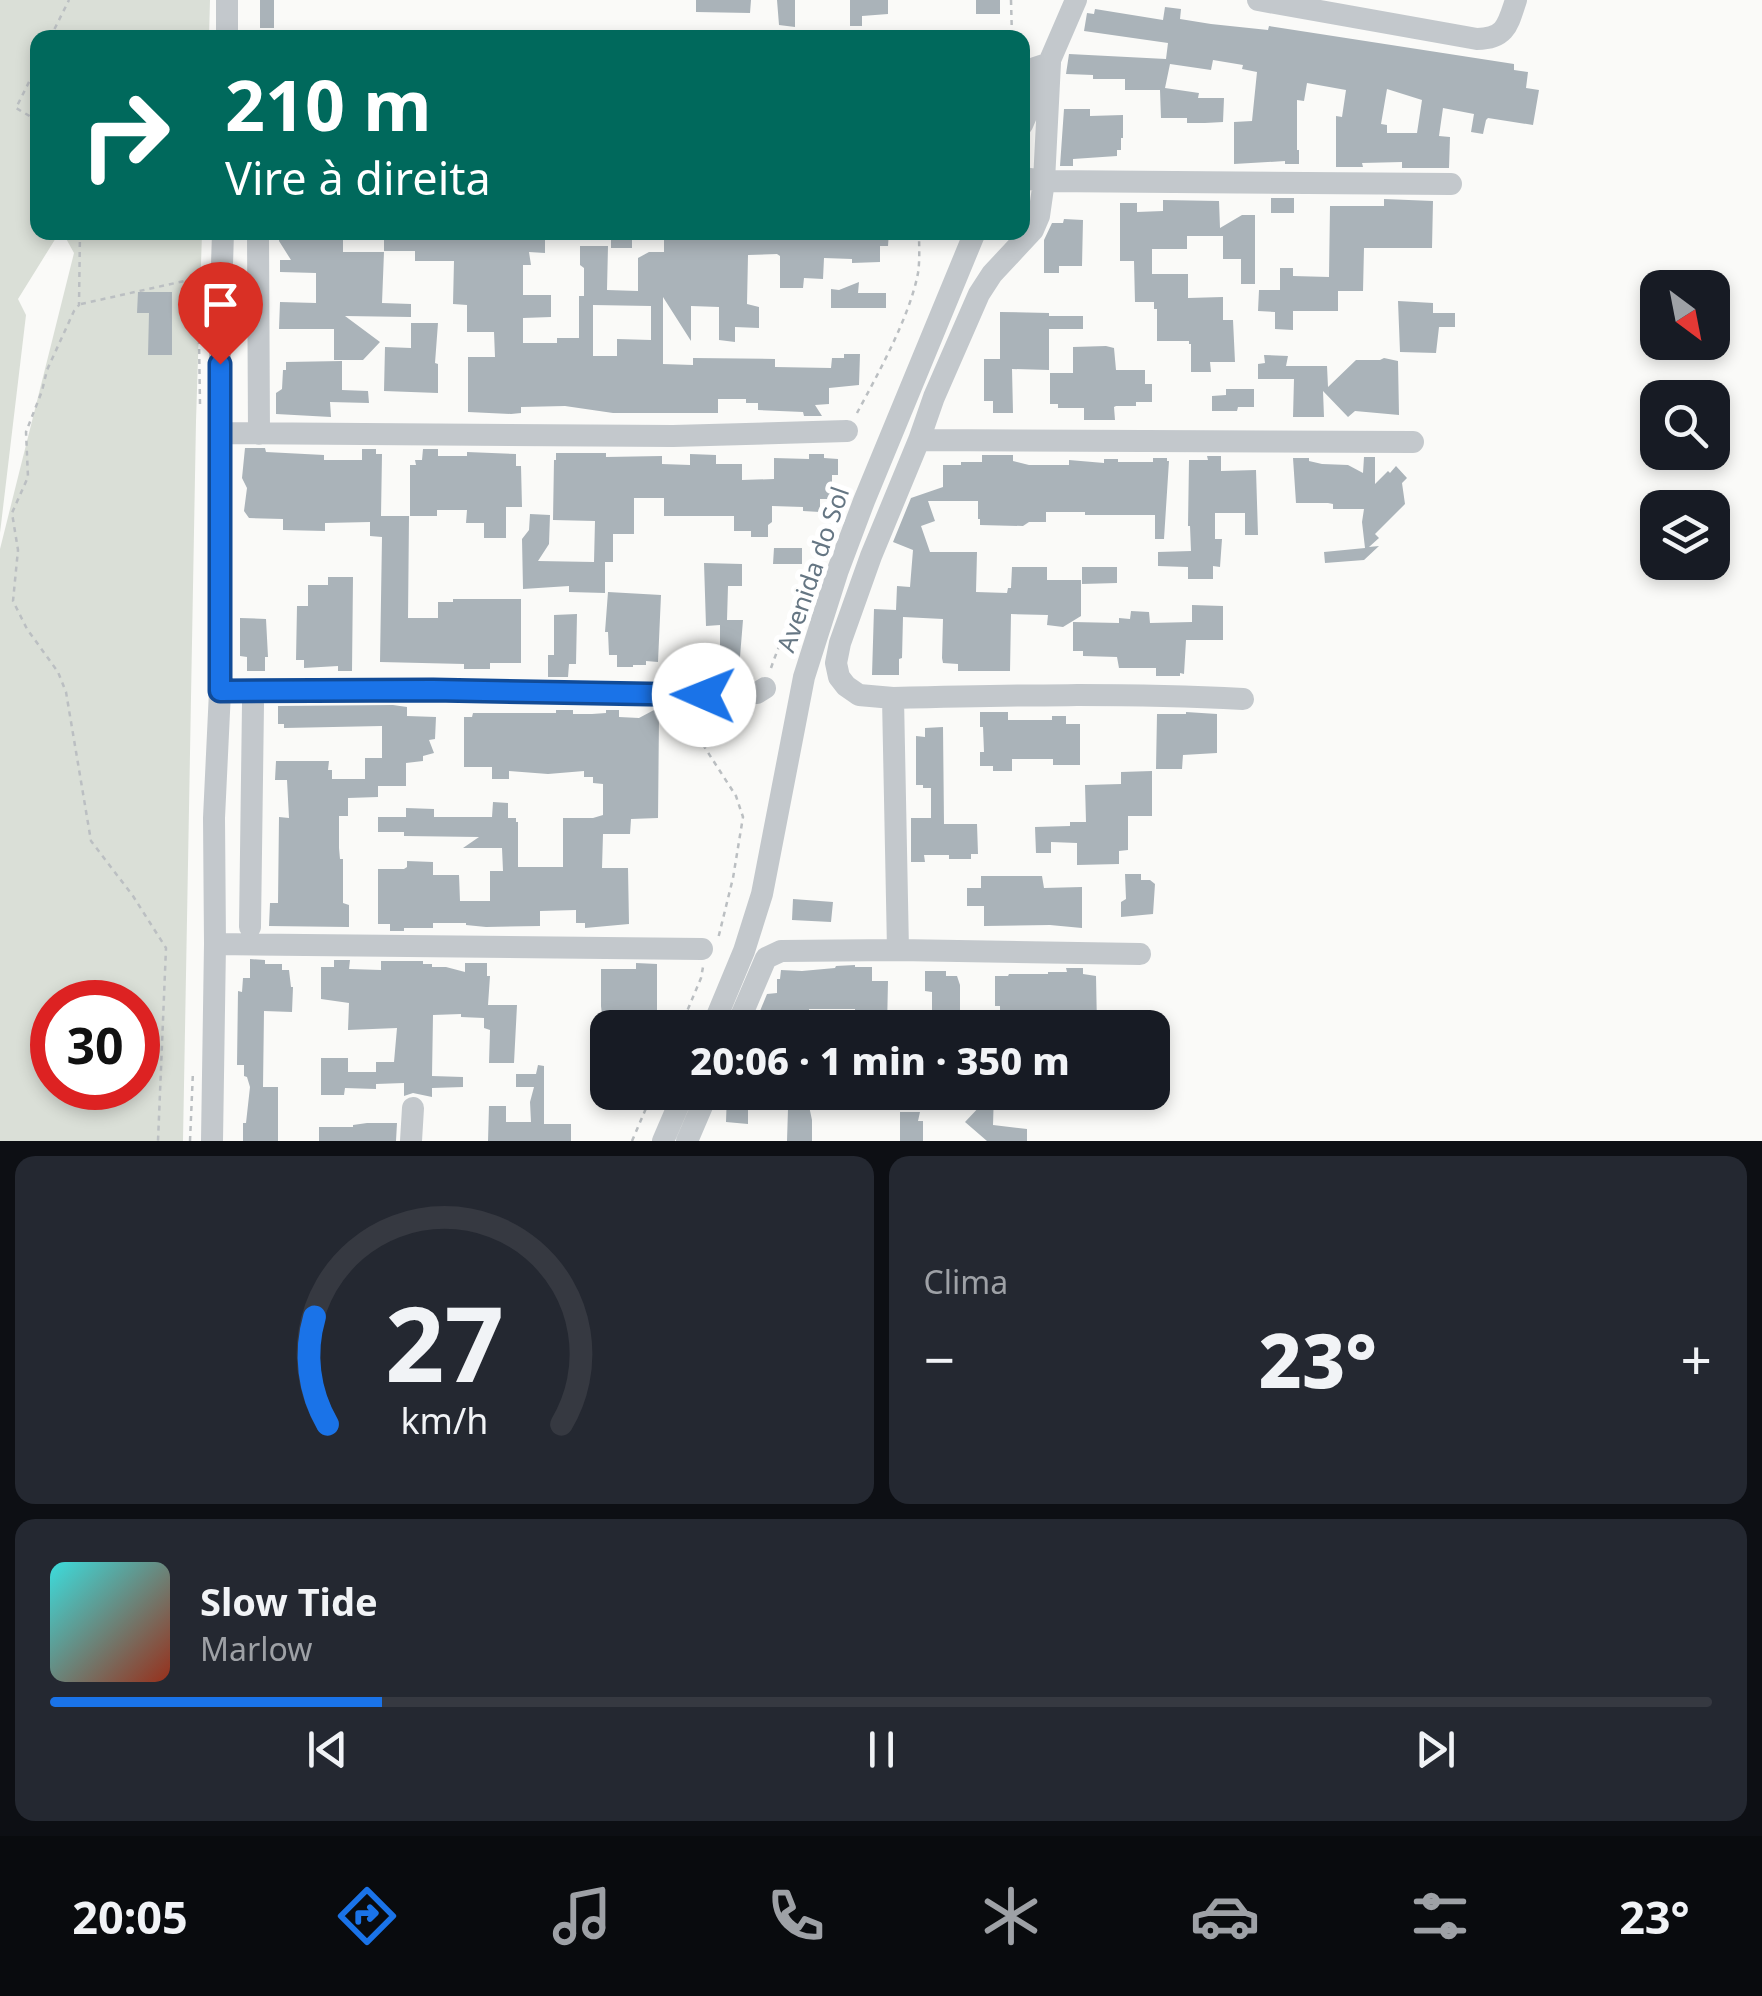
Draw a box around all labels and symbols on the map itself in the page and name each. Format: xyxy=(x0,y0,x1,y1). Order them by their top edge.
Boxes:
pin xyxy=(178,262,263,365)
north arrow xyxy=(1640,270,1730,360)
street label: Avenida do Sol xyxy=(768,482,856,656)
position arrow xyxy=(652,643,756,747)
speed limit sign: 30 xyxy=(30,980,160,1110)

